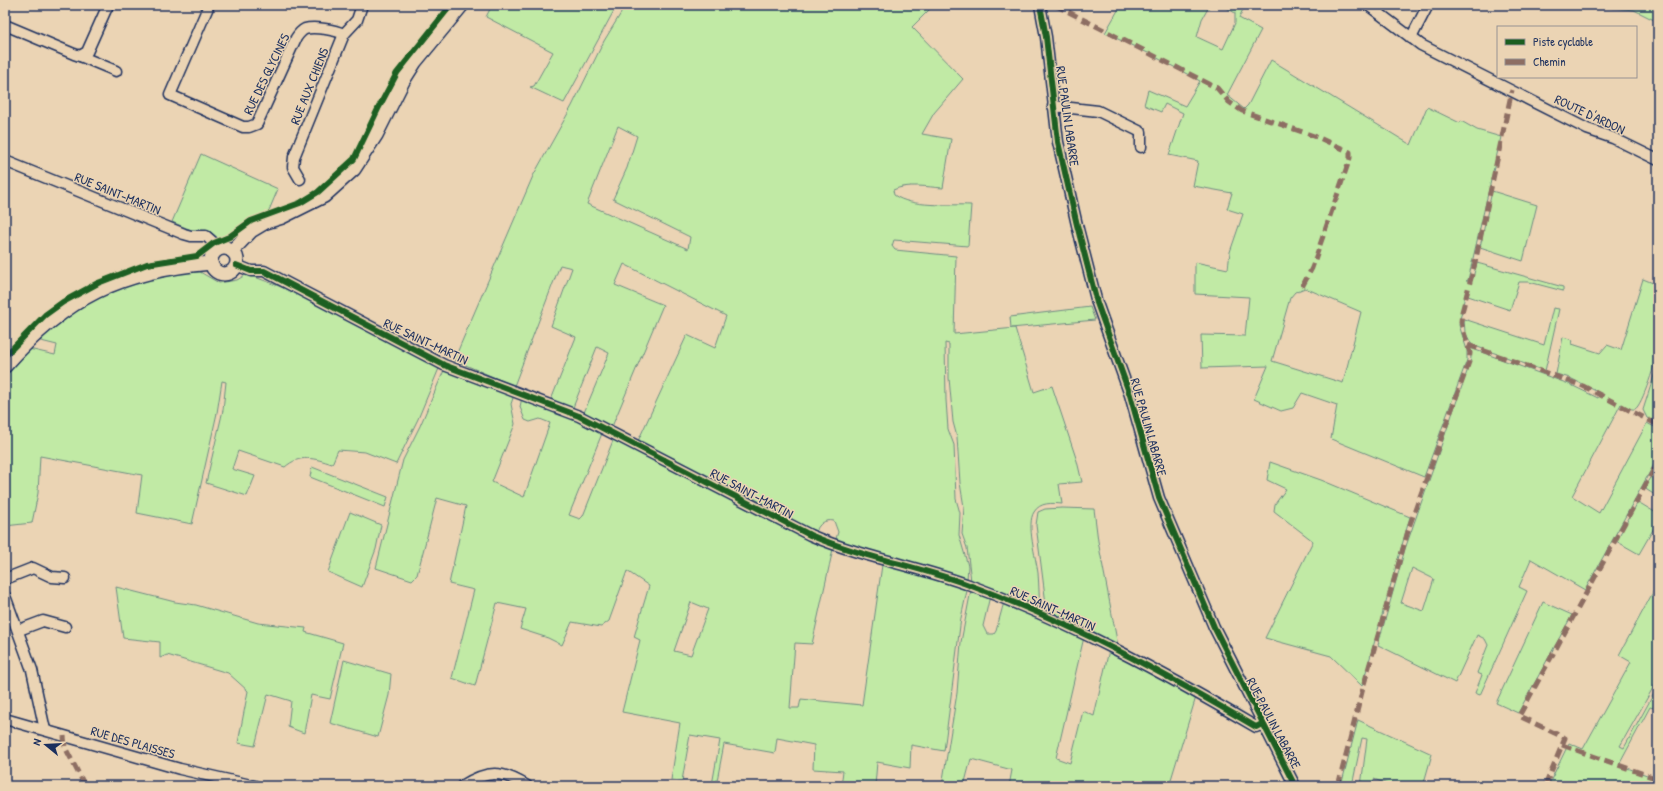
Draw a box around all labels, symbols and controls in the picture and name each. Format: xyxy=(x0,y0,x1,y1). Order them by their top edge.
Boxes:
legend xyxy=(1497,26,1637,78)
street label: RUE DES GLYCINES xyxy=(239,30,293,118)
text: Piste cyclable xyxy=(1533,33,1593,50)
street label: RUE AUX CHIENS xyxy=(285,45,333,127)
text: Chemin xyxy=(1533,53,1566,70)
street label: RUE PAULIN LABARRE xyxy=(1052,65,1084,168)
street label: ROUTE D'ARDON xyxy=(1552,90,1628,138)
street label: RUE SAINT-MARTIN xyxy=(72,168,164,219)
street label: RUE SAINT-MARTIN xyxy=(381,314,471,369)
street label: RUE PAULIN LABARRE xyxy=(1126,376,1172,478)
street label: RUE SAINT-MARTIN xyxy=(707,464,797,522)
street label: RUE SAINT-MARTIN xyxy=(1008,581,1099,635)
street label: RUE PAULIN LABARRE xyxy=(1242,674,1306,772)
street label: RUE DES PLAISSES xyxy=(89,721,177,763)
north arrow xyxy=(26,725,66,765)
text: N xyxy=(29,737,44,747)

